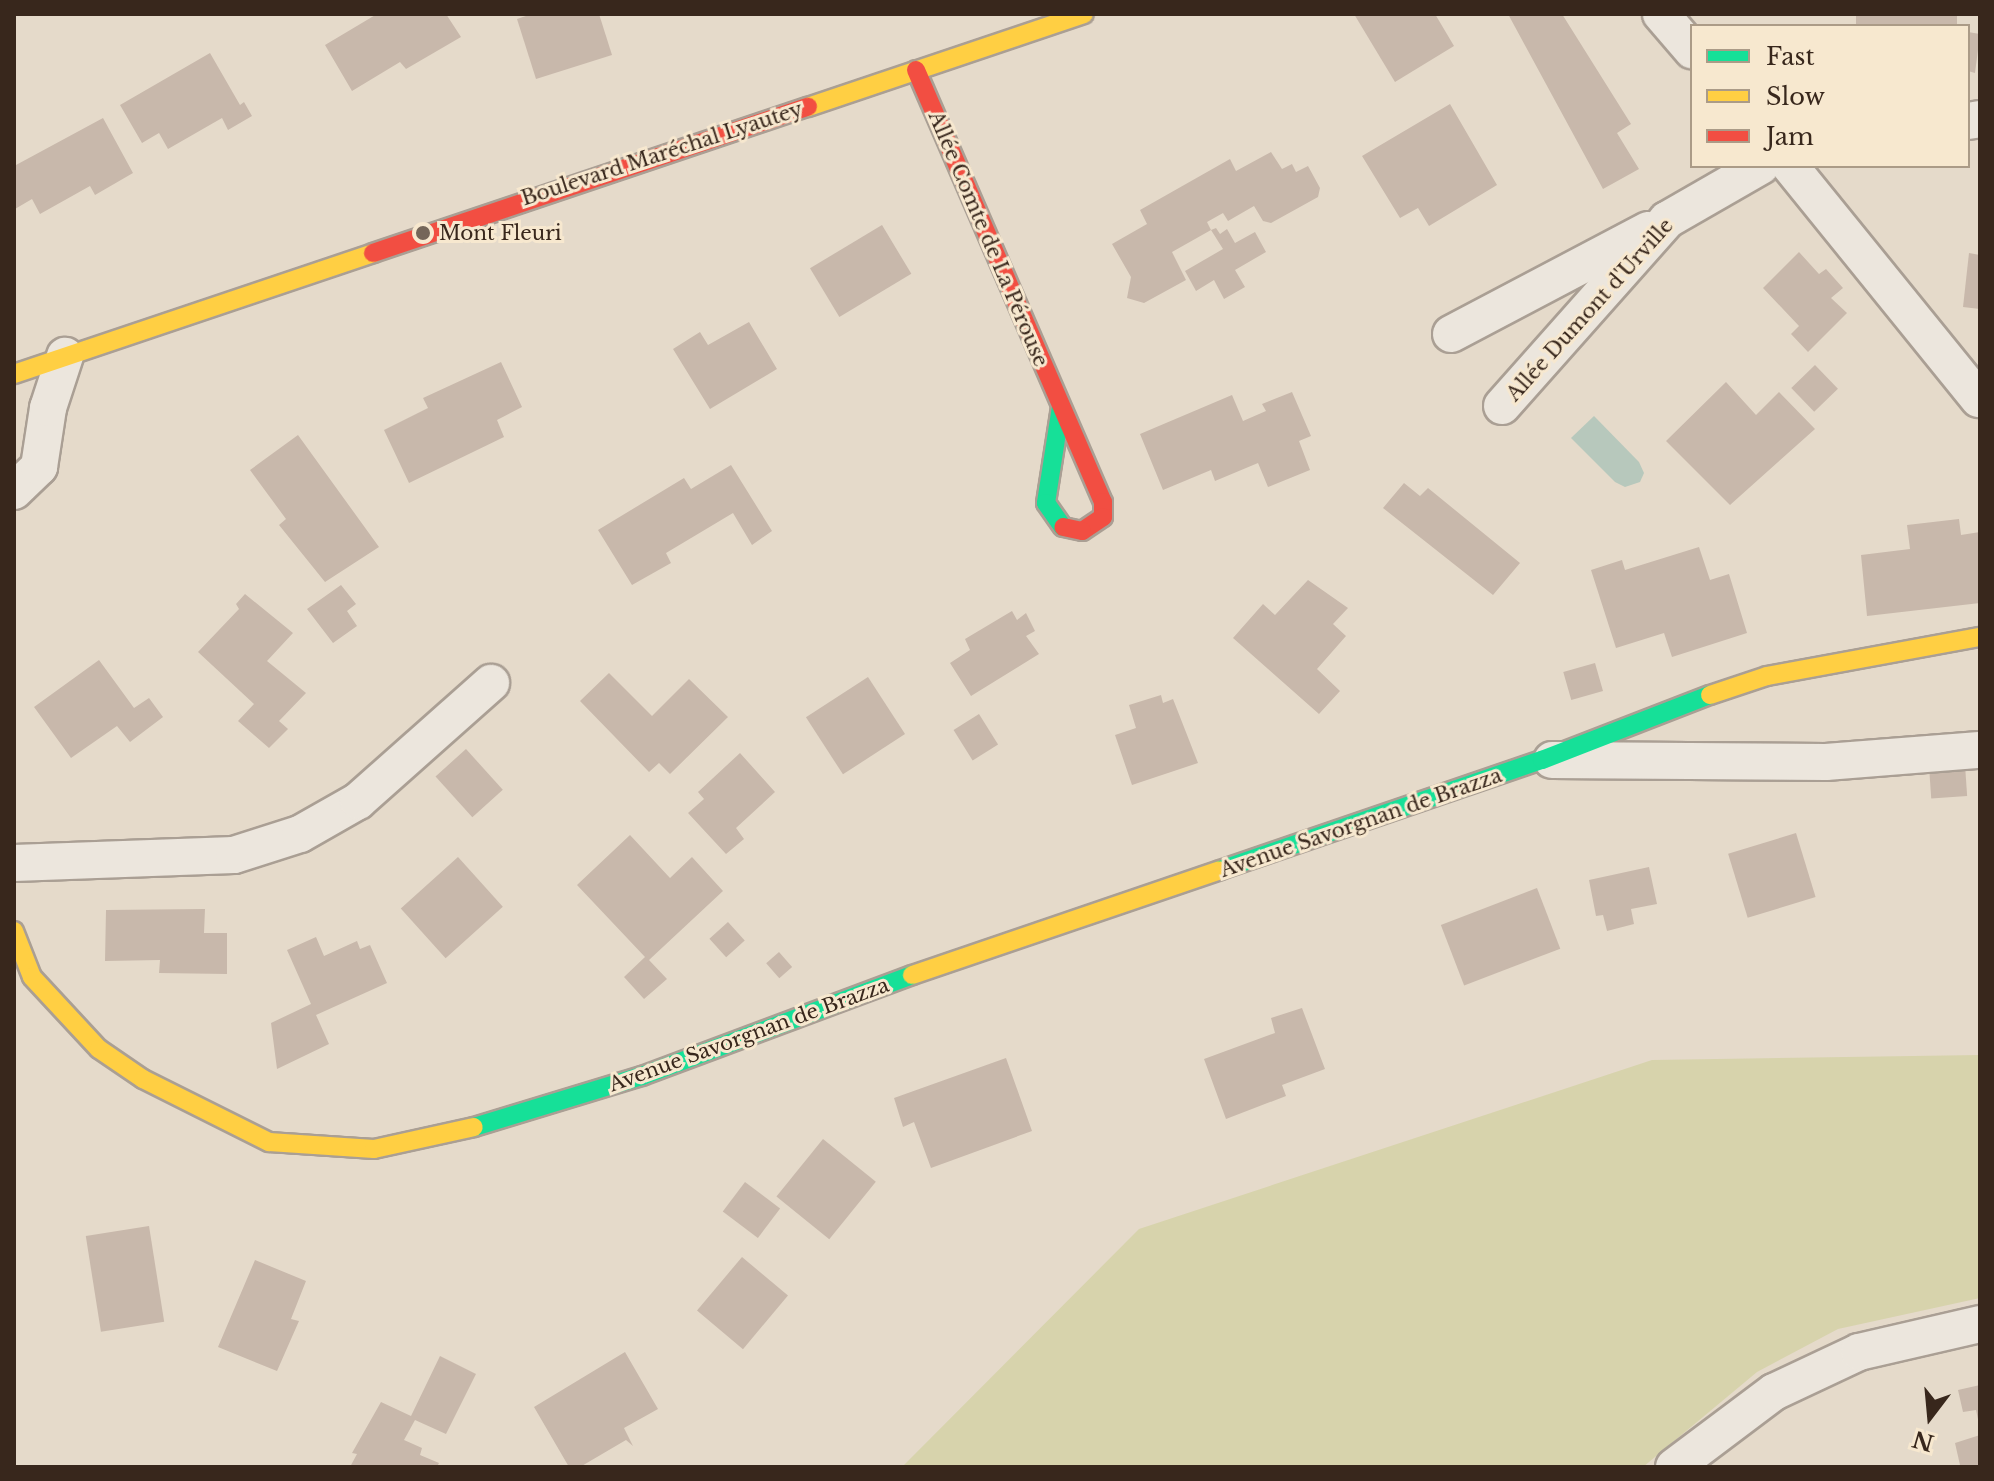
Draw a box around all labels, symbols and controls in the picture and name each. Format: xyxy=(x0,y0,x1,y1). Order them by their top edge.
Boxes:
legend xyxy=(1690,24,1970,168)
text: Fast xyxy=(1766,42,1814,71)
text: Slow xyxy=(1766,82,1825,111)
street label: Boulevard Maréchal Lyautey xyxy=(518,97,806,211)
street label: Allée Comte de La Pérouse xyxy=(923,108,1053,370)
text: Jam xyxy=(1766,122,1814,151)
street label: Allée Dumont d'Urville xyxy=(1502,214,1678,406)
place label: Mont Fleuri xyxy=(439,221,562,245)
marker: Mont Fleuri xyxy=(414,224,432,242)
street label: Avenue Savorgnan de Brazza xyxy=(1217,763,1505,883)
street label: Avenue Savorgnan de Brazza xyxy=(606,973,892,1097)
north arrow xyxy=(1890,1377,1970,1457)
text: N xyxy=(1910,1425,1937,1456)

